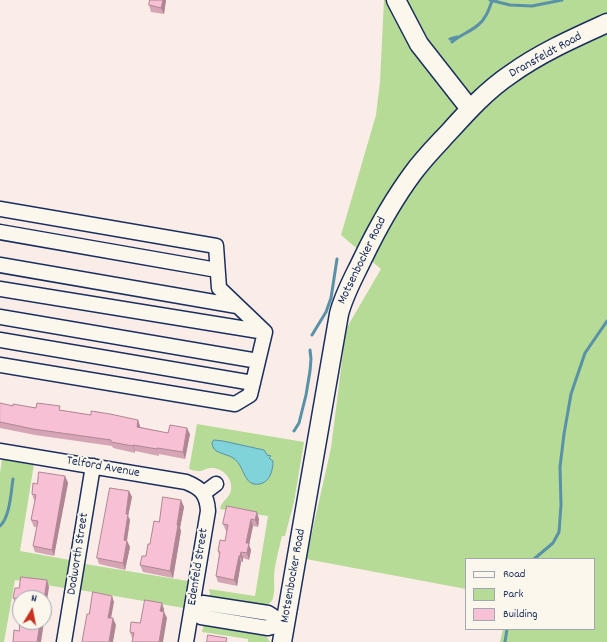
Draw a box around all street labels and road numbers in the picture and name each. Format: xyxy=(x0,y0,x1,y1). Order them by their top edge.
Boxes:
street label: Dransfeldt Road xyxy=(507,30,585,82)
street label: Motsenbocker Road xyxy=(335,215,391,307)
street label: Telford Avenue xyxy=(65,454,141,482)
street label: Dodworth Street xyxy=(65,512,93,596)
street label: Edenfeld Street xyxy=(185,527,213,607)
street label: Motsenbocker Road xyxy=(278,528,310,624)

